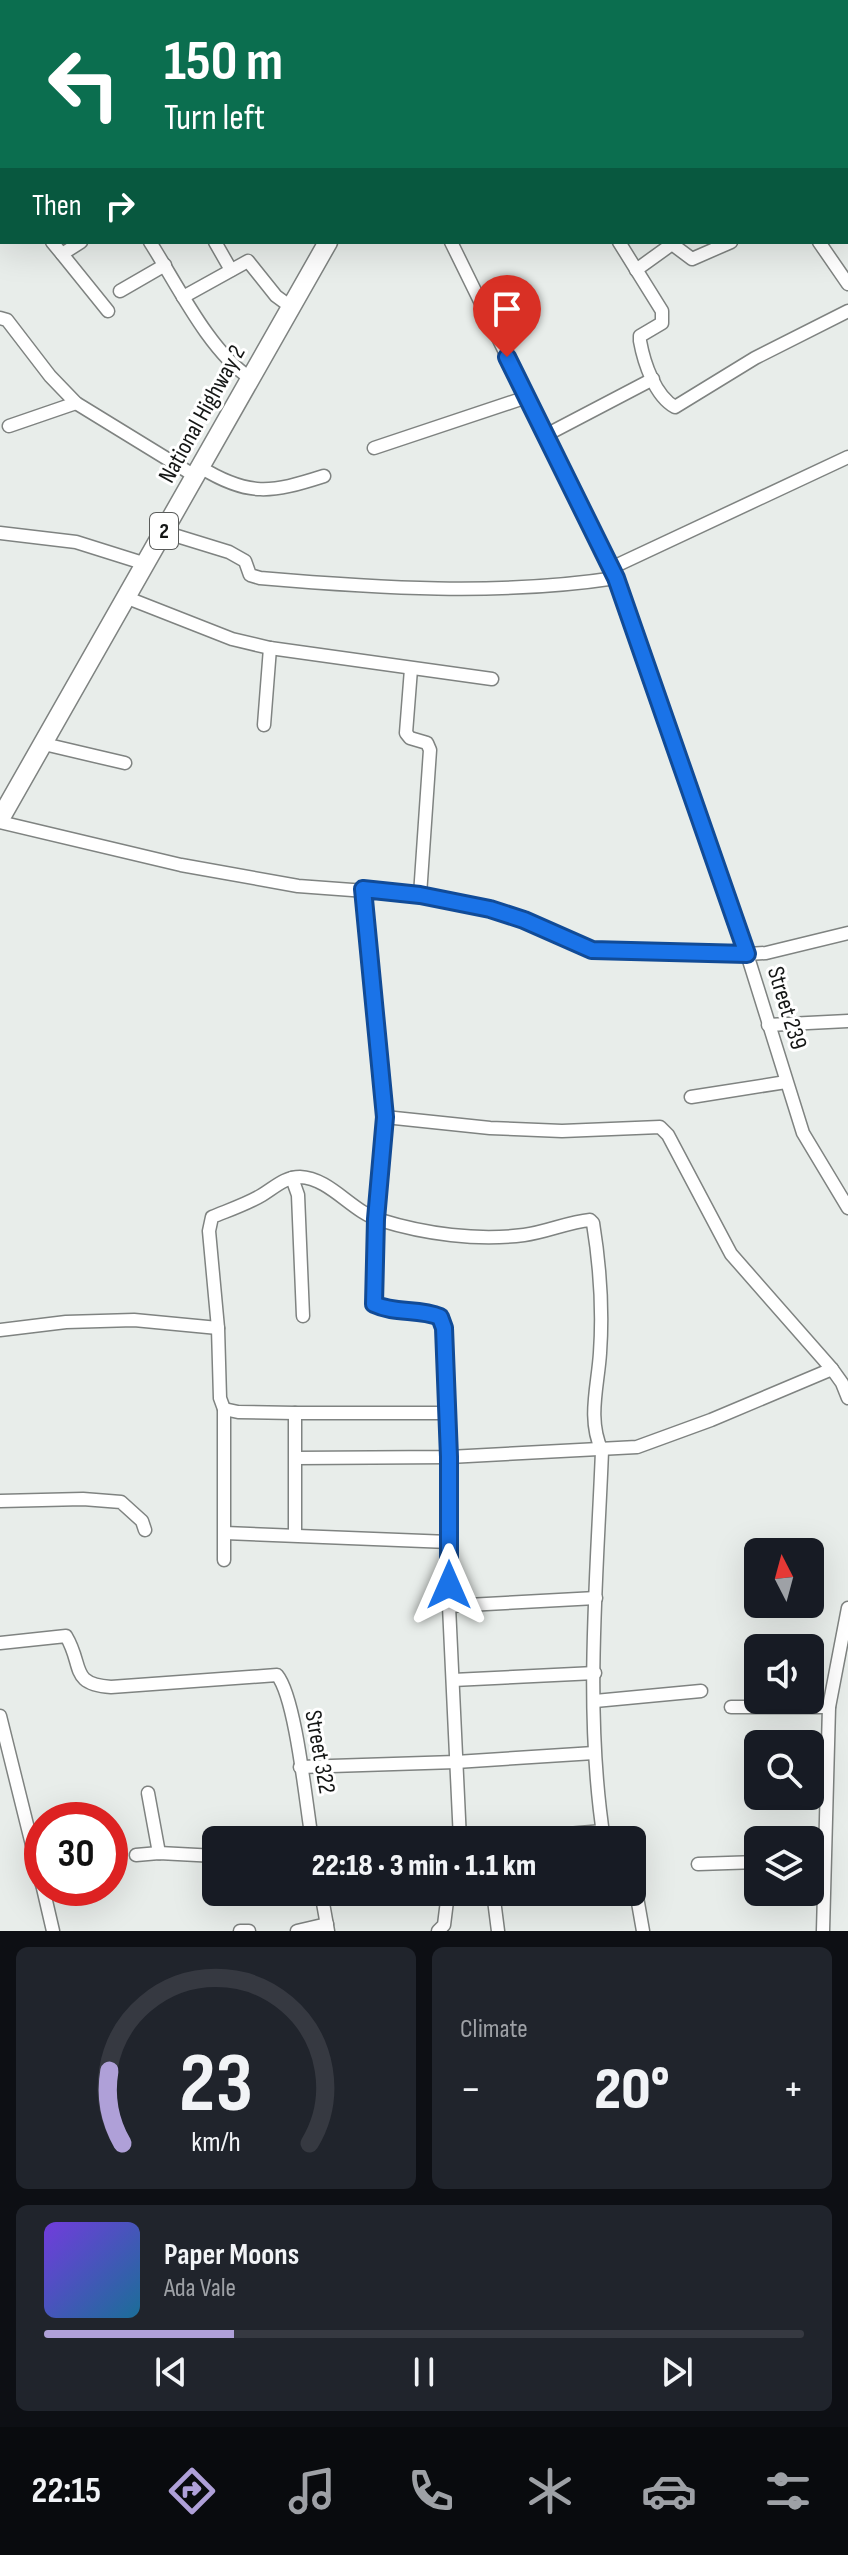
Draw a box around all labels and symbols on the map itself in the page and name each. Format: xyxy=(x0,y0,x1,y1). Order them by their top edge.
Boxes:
pin xyxy=(473,275,541,357)
street label: National Highway 2 xyxy=(152,340,252,488)
road number: 2 xyxy=(150,513,178,549)
street label: Street 239 xyxy=(761,963,813,1053)
north arrow xyxy=(744,1538,824,1618)
position arrow xyxy=(407,1543,491,1627)
street label: Street 322 xyxy=(298,1708,342,1796)
speed limit sign: 30 xyxy=(24,1802,128,1906)

